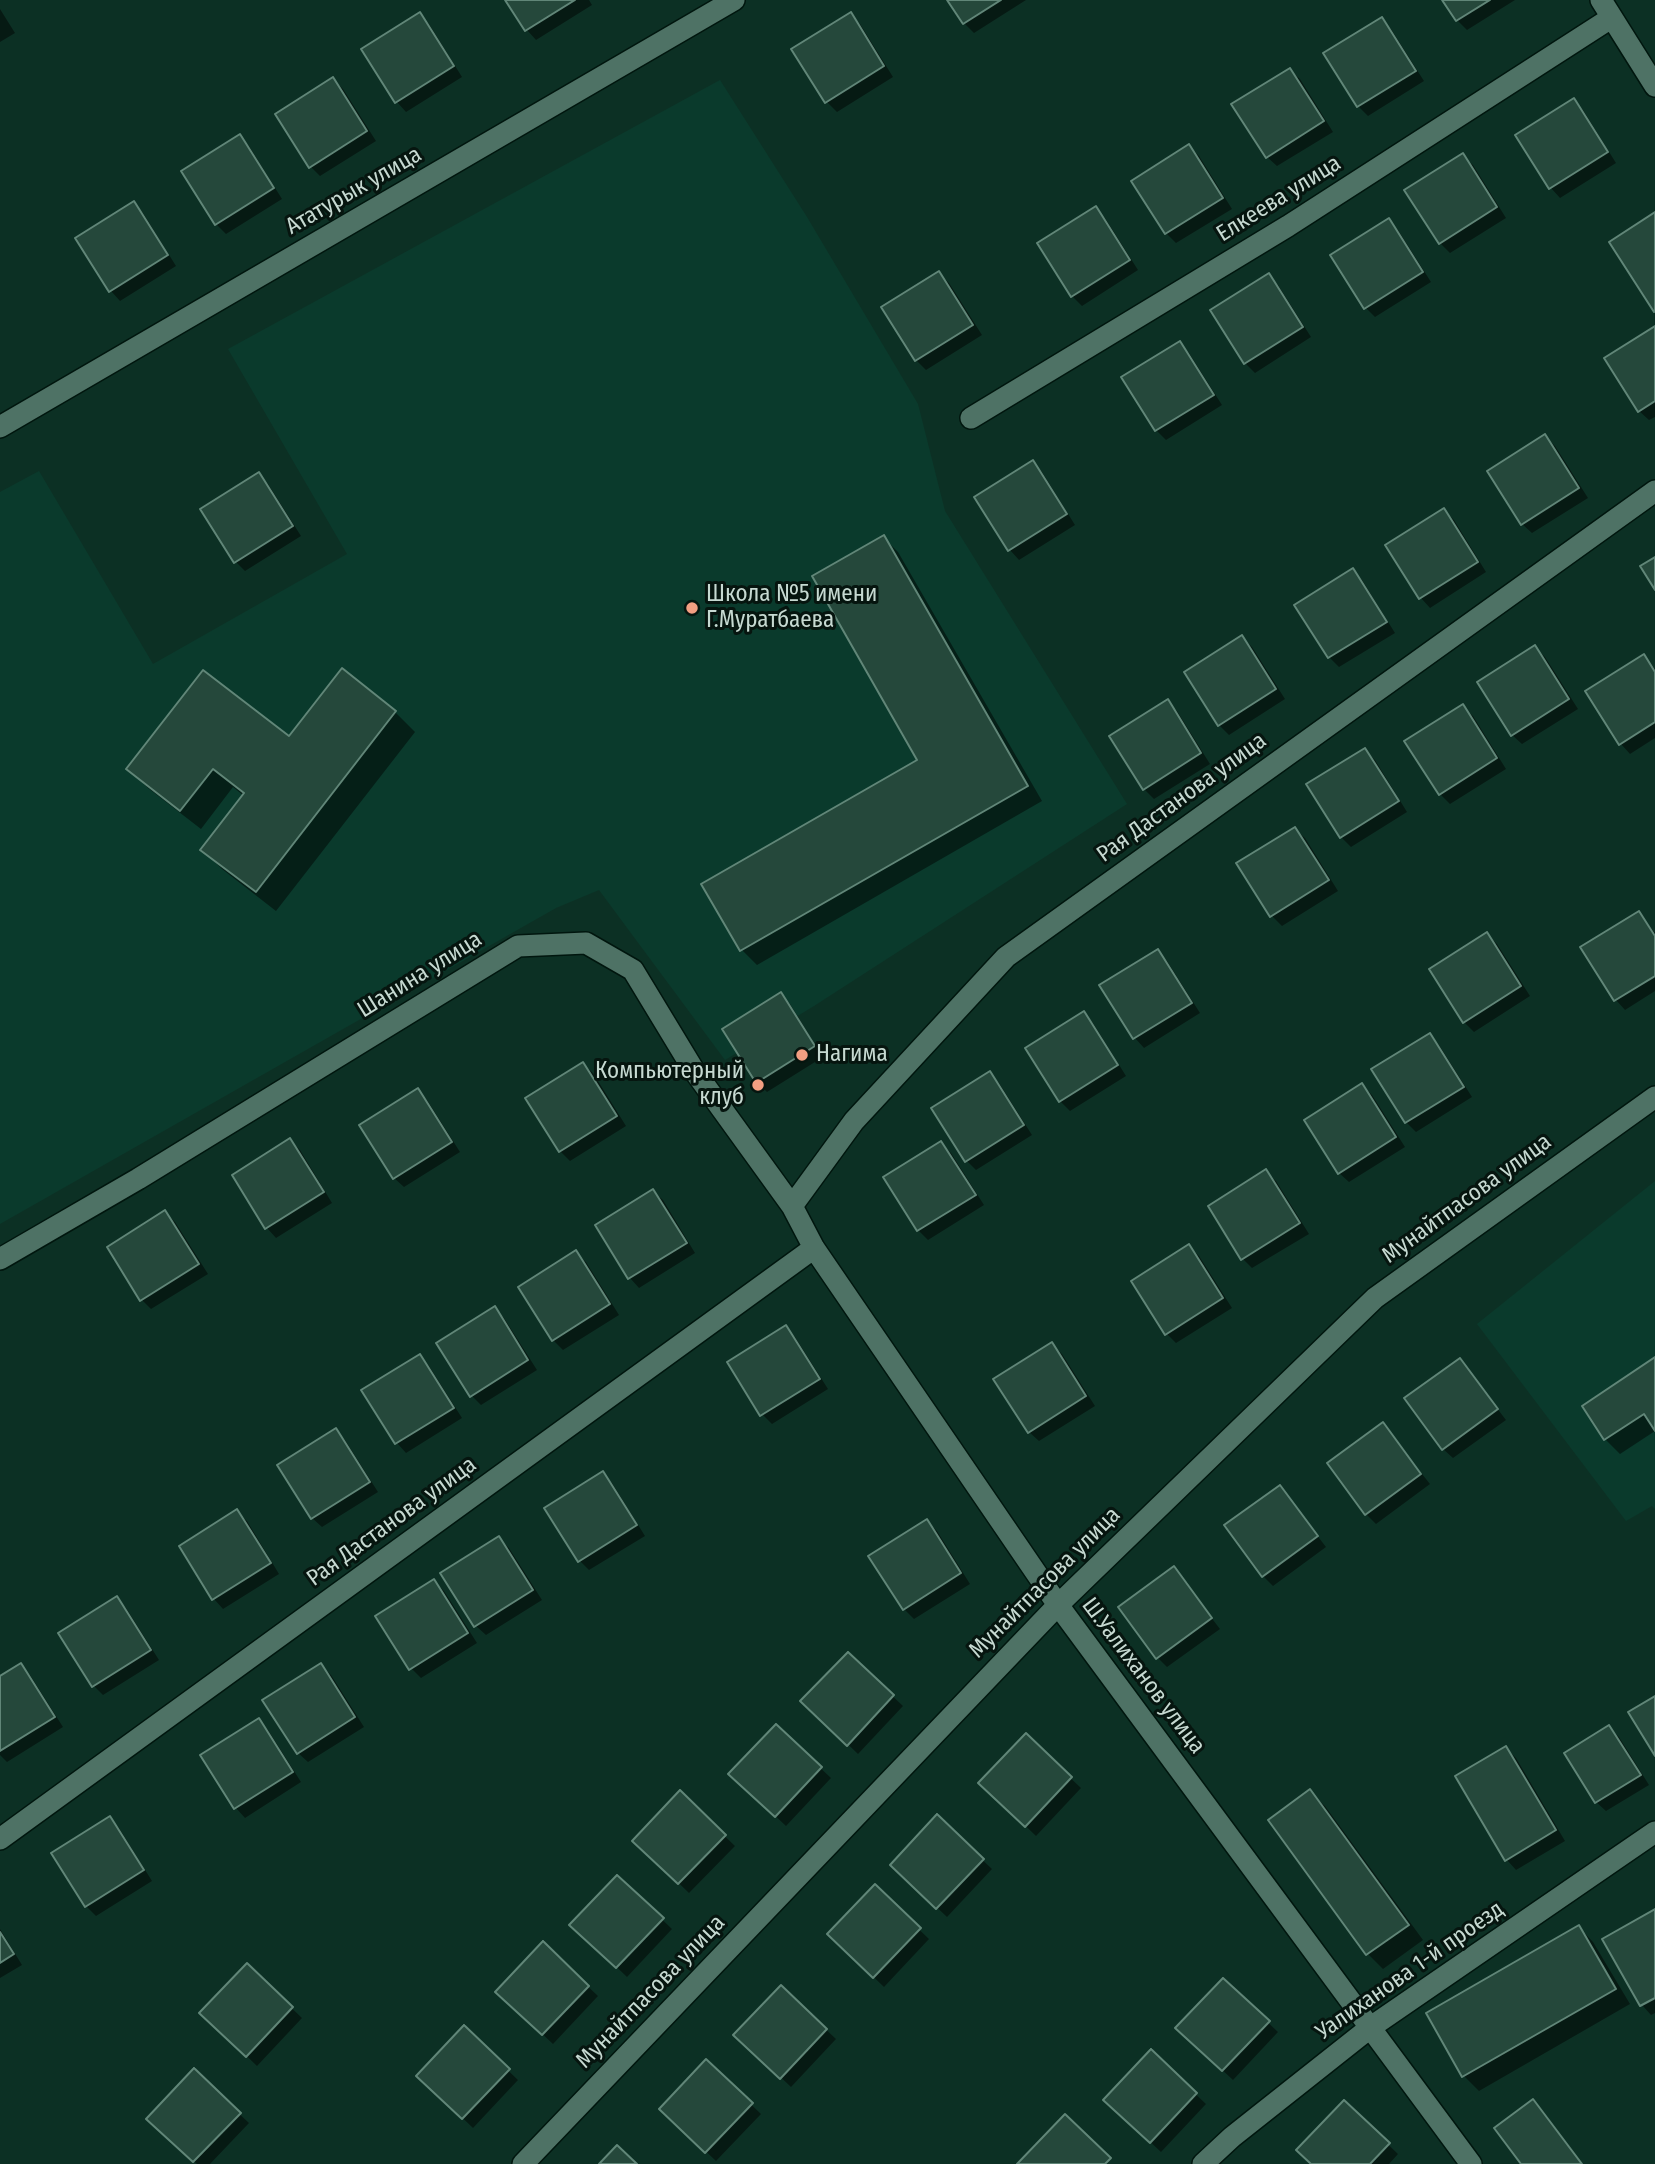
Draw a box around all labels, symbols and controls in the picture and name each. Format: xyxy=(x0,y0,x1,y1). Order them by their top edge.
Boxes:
street label: Ататурык улица xyxy=(281,141,427,241)
street label: Елкеева улица xyxy=(1212,150,1346,248)
place label: Школа №5 имени Г.Муратбаева xyxy=(706,581,877,635)
marker: Школа №5 имени Г.Муратбаева xyxy=(684,600,700,616)
street label: Рая Дастанова улица xyxy=(1092,727,1272,869)
street label: Шанина улица xyxy=(353,926,487,1024)
place label: Нагима xyxy=(816,1041,888,1069)
marker: Нагима xyxy=(794,1047,810,1063)
place label: Компьютерный клуб xyxy=(595,1058,744,1112)
marker: Компьютерный клуб xyxy=(750,1077,766,1093)
street label: Мунайтпасова улица xyxy=(1377,1128,1557,1270)
street label: Рая Дастанова улица xyxy=(302,1451,482,1593)
street label: Мунайтпасова улица xyxy=(964,1502,1126,1664)
street label: Ш.Уалиханов улица xyxy=(1075,1592,1211,1760)
street label: Уалиханова 1-й проезд xyxy=(1311,1896,1509,2046)
street label: Мунайтпасова улица xyxy=(571,1910,731,2074)

